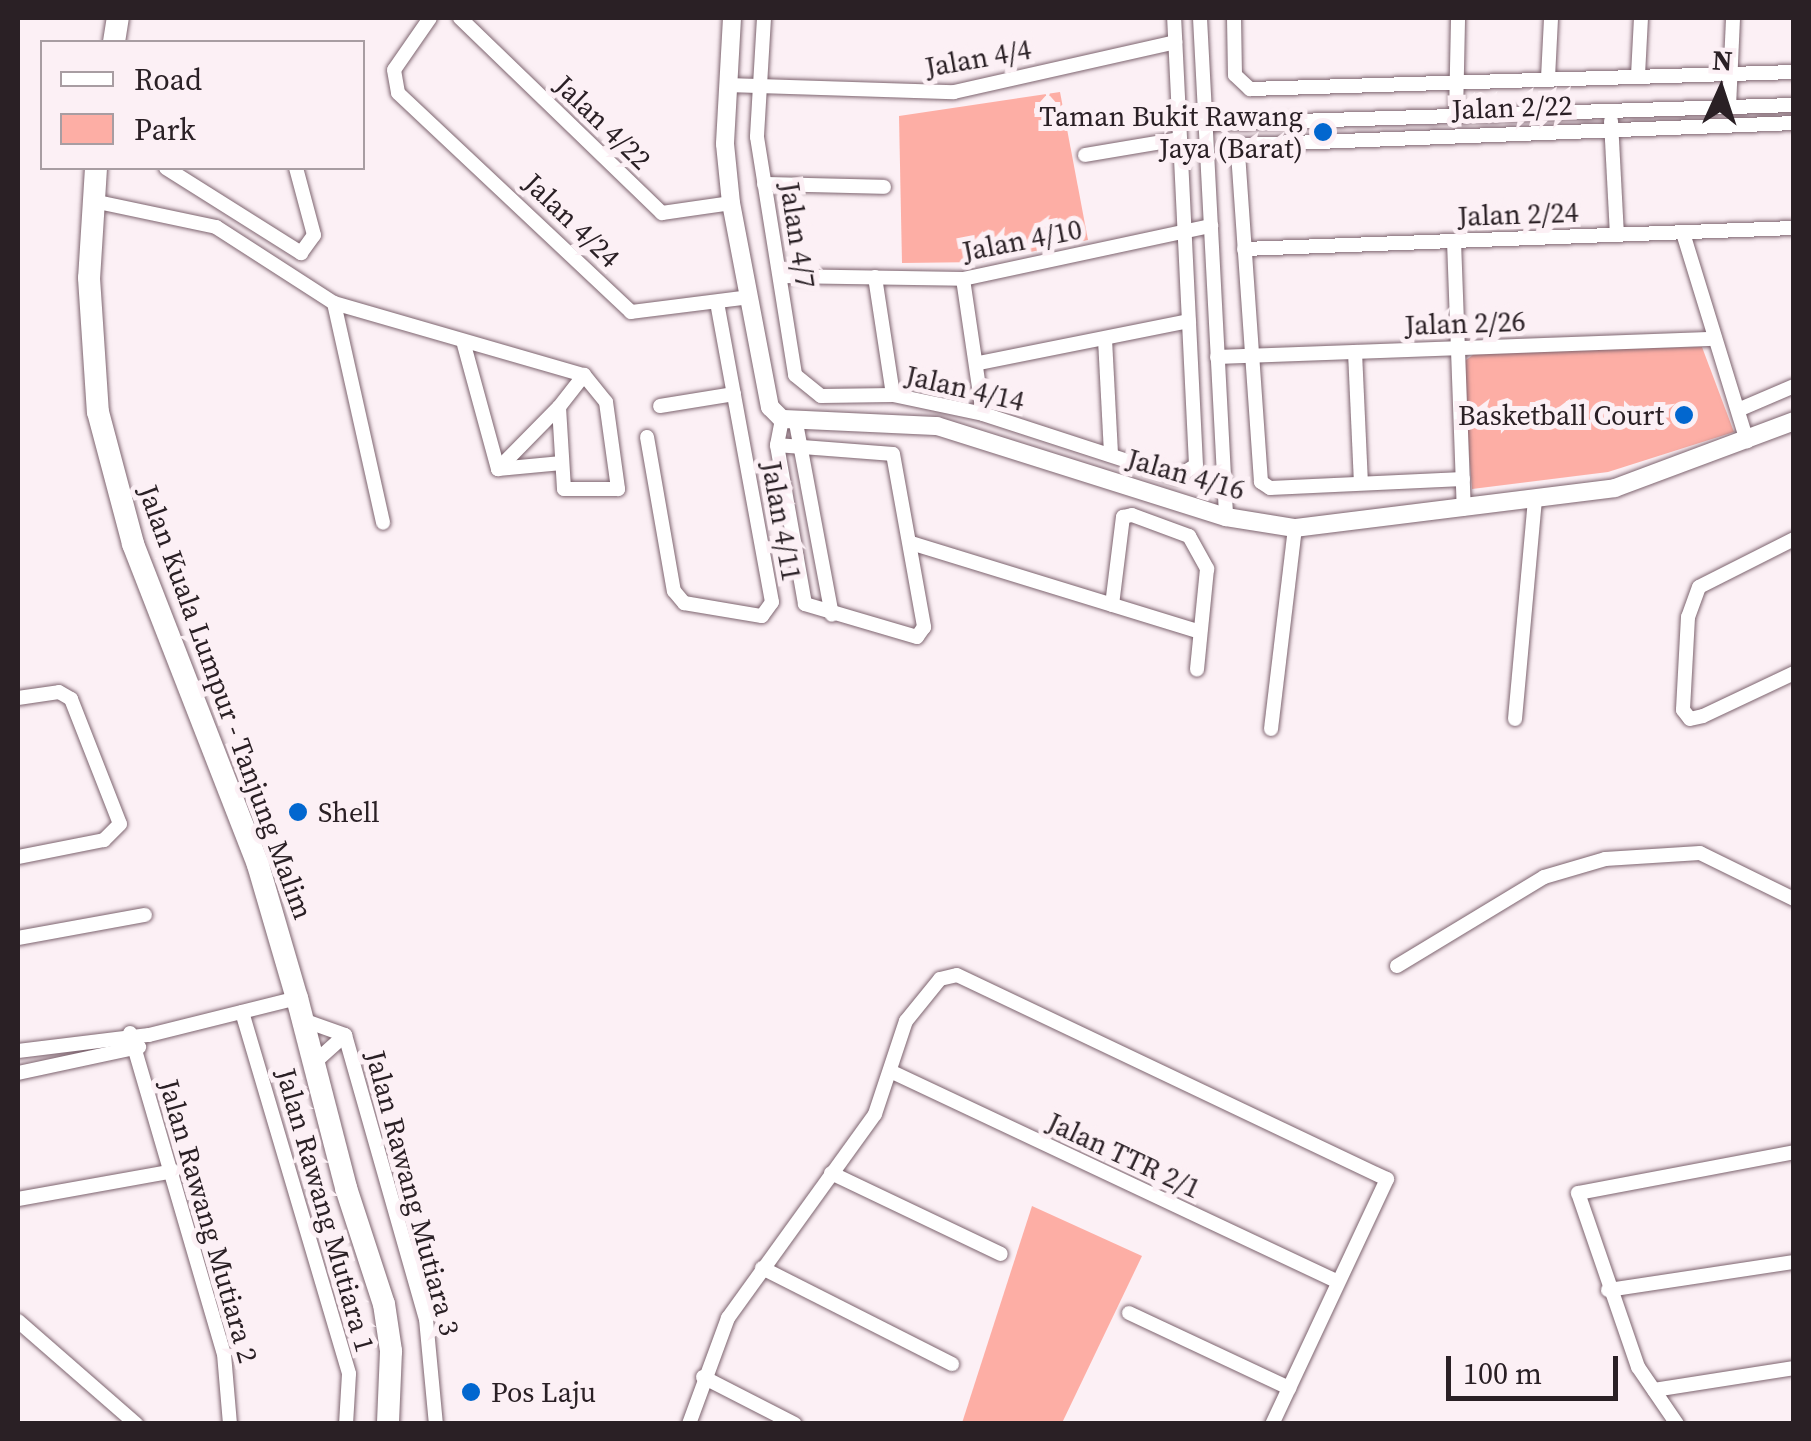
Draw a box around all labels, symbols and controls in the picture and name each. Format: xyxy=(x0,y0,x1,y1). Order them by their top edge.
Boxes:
street label: Jalan 4/4 xyxy=(922,32,1034,84)
legend xyxy=(40,40,365,170)
north arrow xyxy=(1671,40,1771,140)
text: N xyxy=(1711,41,1734,80)
text: Road xyxy=(134,59,202,100)
street label: Jalan 4/22 xyxy=(548,68,658,176)
street label: Jalan 2/22 xyxy=(1451,88,1573,126)
place label: Taman Bukit Rawang Jaya (Barat) xyxy=(1039,99,1303,165)
text: Park xyxy=(134,109,196,150)
marker: Taman Bukit Rawang Jaya (Barat) xyxy=(1312,121,1334,143)
street label: Jalan 4/24 xyxy=(517,166,627,274)
street label: Jalan 4/7 xyxy=(773,180,823,290)
street label: Jalan 2/24 xyxy=(1457,195,1579,233)
street label: Jalan 4/10 xyxy=(959,212,1085,268)
street label: Jalan 2/26 xyxy=(1404,304,1526,342)
street label: Jalan 4/14 xyxy=(902,358,1028,418)
place label: Basketball Court xyxy=(1458,398,1664,432)
marker: Basketball Court xyxy=(1673,404,1695,426)
street label: Jalan 4/16 xyxy=(1123,441,1249,507)
street label: Jalan 4/11 xyxy=(755,459,809,583)
street label: Jalan Kuala Lumpur - Tanjung Malim xyxy=(132,480,320,924)
place label: Shell xyxy=(318,795,380,829)
marker: Shell xyxy=(287,801,309,823)
street label: Jalan Rawang Mutiara 3 xyxy=(359,1047,467,1339)
street label: Jalan Rawang Mutiara 1 xyxy=(269,1064,383,1356)
street label: Jalan Rawang Mutiara 2 xyxy=(152,1075,266,1367)
street label: Jalan TTR 2/1 xyxy=(1042,1105,1206,1205)
scale bar xyxy=(1451,1336,1624,1398)
text: 100 m xyxy=(1463,1353,1542,1394)
place label: Pos Laju xyxy=(491,1375,596,1409)
marker: Pos Laju xyxy=(460,1381,482,1403)

